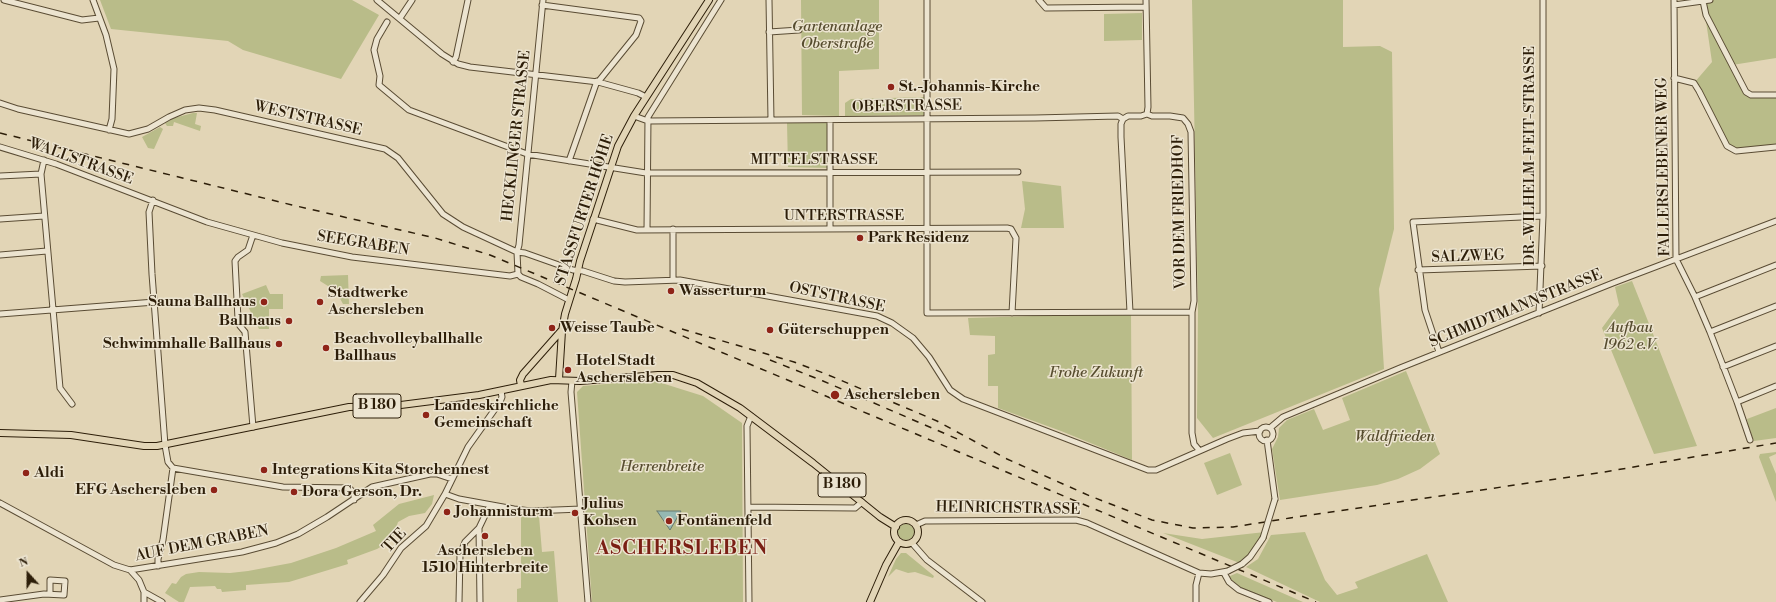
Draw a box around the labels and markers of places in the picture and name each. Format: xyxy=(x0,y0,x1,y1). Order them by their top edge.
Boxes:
place label: St.-Johannis-Kirche xyxy=(899,78,1040,96)
marker: St.-Johannis-Kirche xyxy=(886,82,896,92)
place label: Park Residenz xyxy=(868,229,969,247)
marker: Park Residenz xyxy=(855,233,865,243)
place label: Wasserturm xyxy=(679,282,766,300)
place label: Stadtwerke Aschersleben xyxy=(328,284,424,319)
marker: Wasserturm xyxy=(666,286,676,296)
place label: Sauna Ballhaus xyxy=(148,293,256,311)
marker: Sauna Ballhaus xyxy=(259,297,269,307)
marker: Stadtwerke Aschersleben xyxy=(315,297,325,307)
place label: Ballhaus xyxy=(219,312,281,330)
marker: Ballhaus xyxy=(284,316,294,326)
place label: Weisse Taube xyxy=(560,319,655,337)
place label: Güterschuppen xyxy=(778,321,889,339)
marker: Weisse Taube xyxy=(547,323,557,333)
marker: Güterschuppen xyxy=(765,325,775,335)
place label: Beachvolleyballhalle Ballhaus xyxy=(334,330,483,365)
place label: Schwimmhalle Ballhaus xyxy=(103,335,271,353)
marker: Schwimmhalle Ballhaus xyxy=(274,339,284,349)
marker: Beachvolleyballhalle Ballhaus xyxy=(321,343,331,353)
place label: Hotel Stadt Aschersleben xyxy=(576,352,672,387)
marker: Hotel Stadt Aschersleben xyxy=(563,365,573,375)
place label: Aschersleben xyxy=(844,386,940,404)
marker: Aschersleben xyxy=(829,389,841,401)
place label: Landeskirchliche Gemeinschaft xyxy=(434,397,559,432)
marker: Landeskirchliche Gemeinschaft xyxy=(421,410,431,420)
place label: Integrations Kita Storchennest xyxy=(272,461,489,479)
place label: Aldi xyxy=(34,464,64,482)
marker: Integrations Kita Storchennest xyxy=(259,465,269,475)
marker: Aldi xyxy=(21,468,31,478)
place label: EFG Aschersleben xyxy=(75,481,206,499)
place label: Dora Gerson, Dr. xyxy=(302,483,422,501)
marker: EFG Aschersleben xyxy=(209,485,219,495)
marker: Dora Gerson, Dr. xyxy=(289,487,299,497)
place label: Julius Kohsen xyxy=(583,495,637,530)
place label: Johannisturm xyxy=(455,503,553,521)
marker: Johannisturm xyxy=(442,507,452,517)
marker: Julius Kohsen xyxy=(570,508,580,518)
place label: Fontänenfeld xyxy=(677,512,772,530)
marker: Fontänenfeld xyxy=(664,516,674,526)
marker: Aschersleben 1510 Hinterbreite xyxy=(480,531,490,541)
place label: Aschersleben 1510 Hinterbreite xyxy=(422,542,548,577)

